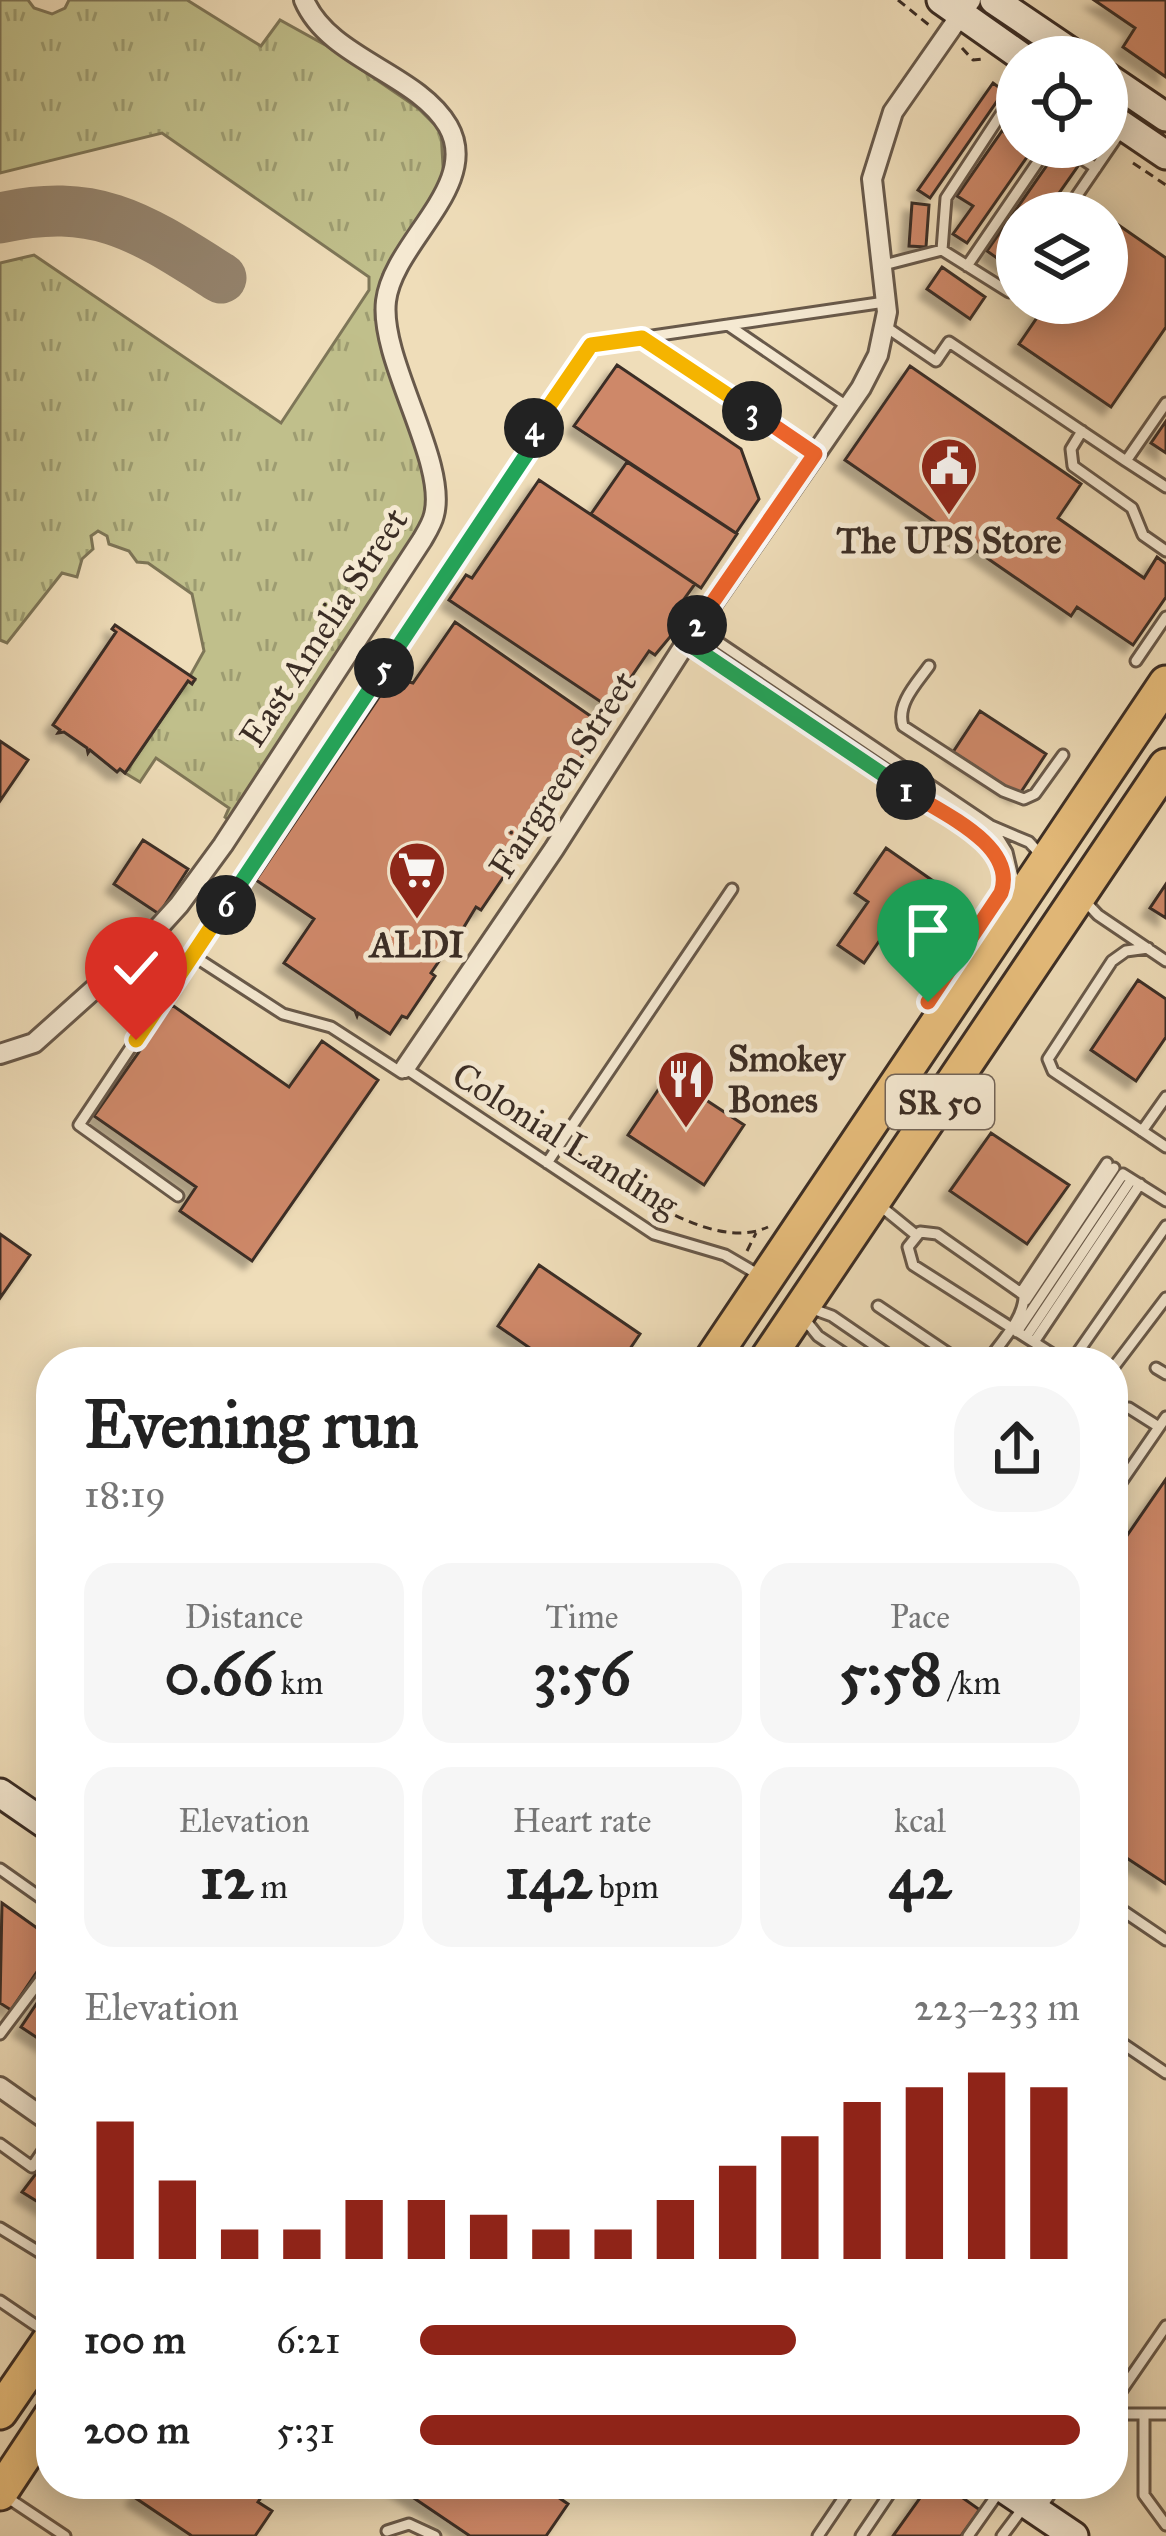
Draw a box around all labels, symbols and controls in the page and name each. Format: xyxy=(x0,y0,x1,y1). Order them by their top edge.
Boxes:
map controls xyxy=(996,36,1128,324)
button: locate xyxy=(996,36,1128,168)
button: layers xyxy=(996,192,1128,324)
pin: 3 xyxy=(722,381,782,441)
text: 3 xyxy=(745,391,759,431)
pin: 4 xyxy=(504,398,564,458)
text: 4 xyxy=(525,408,543,448)
public building icon: The UPS Store xyxy=(918,435,980,517)
street label: East Amelia Street xyxy=(230,500,418,755)
place label: The UPS Store xyxy=(837,519,1061,563)
pin: 2 xyxy=(667,595,727,655)
text: 2 xyxy=(689,605,705,645)
pin: 5 xyxy=(354,638,414,698)
text: 5 xyxy=(376,648,392,688)
street label: Fairgreen Street xyxy=(480,663,646,886)
pin: 1 xyxy=(876,760,936,820)
text: 1 xyxy=(899,770,913,810)
supermarket icon: ALDI xyxy=(386,839,448,921)
pin: 6 xyxy=(196,875,256,935)
pin xyxy=(877,879,979,1002)
text: 6 xyxy=(218,885,234,925)
icon: arrive xyxy=(895,897,961,963)
pin xyxy=(85,917,187,1040)
place label: ALDI xyxy=(368,923,464,967)
icon: check xyxy=(103,935,169,1001)
place label: Smokey Bones xyxy=(728,1037,846,1122)
restaurant icon: Smokey Bones xyxy=(655,1048,717,1130)
street label: Colonial Landing xyxy=(444,1053,687,1227)
road number: SR 50 xyxy=(886,1075,994,1129)
text: Evening run xyxy=(84,1384,419,1465)
button: share xyxy=(954,1386,1080,1512)
text: 18:19 xyxy=(84,1470,166,1518)
text: Distance xyxy=(185,1597,303,1637)
text: Time xyxy=(545,1597,619,1637)
text: Pace xyxy=(890,1597,950,1637)
text: 0.66 xyxy=(164,1637,273,1710)
text: 3:56 xyxy=(533,1637,631,1710)
text: 5:58 xyxy=(839,1637,942,1710)
text: km xyxy=(273,1663,324,1703)
text: /km xyxy=(942,1663,1001,1703)
text: Elevation xyxy=(178,1801,310,1841)
text: Heart rate xyxy=(513,1801,651,1841)
text: kcal xyxy=(894,1801,946,1841)
text: 12 xyxy=(200,1841,253,1914)
text: 142 xyxy=(505,1841,592,1914)
text: 42 xyxy=(888,1841,952,1914)
text: m xyxy=(253,1867,288,1907)
text: bpm xyxy=(592,1867,659,1907)
text: Elevation xyxy=(84,1983,239,2031)
text: 223–233 m xyxy=(914,1983,1080,2031)
text: 100 m xyxy=(84,2316,186,2364)
text: 6:21 xyxy=(276,2316,340,2364)
text: 200 m xyxy=(84,2406,190,2454)
text: 5:31 xyxy=(276,2406,335,2454)

